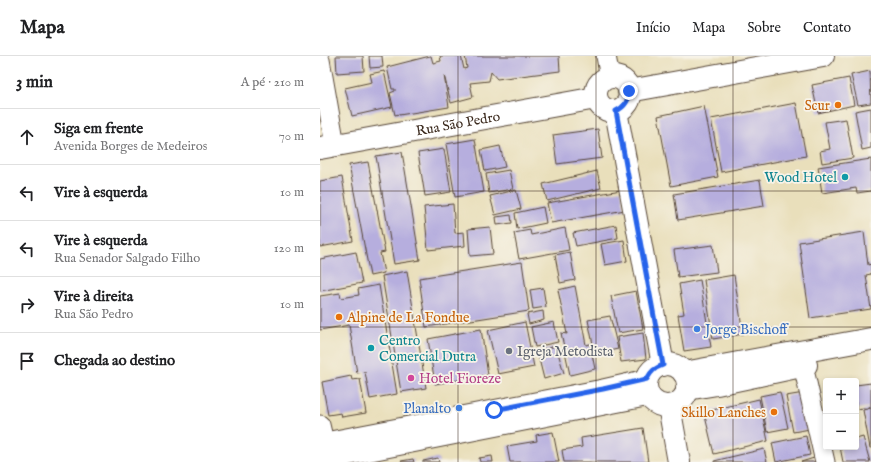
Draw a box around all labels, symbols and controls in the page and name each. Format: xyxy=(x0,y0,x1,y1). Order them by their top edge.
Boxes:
text: Mapa xyxy=(20,16,65,40)
text: Início xyxy=(636,19,670,37)
text: Mapa xyxy=(692,19,725,37)
text: Sobre xyxy=(747,19,781,37)
text: Contato xyxy=(803,19,851,37)
text: 3 min xyxy=(16,72,53,93)
text: A pé · 210 m xyxy=(241,74,304,91)
route end xyxy=(620,82,638,100)
place label: Scur xyxy=(804,97,830,115)
marker: Scur xyxy=(833,100,843,110)
street label: Rua São Pedro xyxy=(414,107,502,140)
text: Siga em frente xyxy=(54,119,143,138)
icon: ahead xyxy=(16,126,38,148)
text: 70 m xyxy=(279,128,304,145)
text: Avenida Borges de Medeiros xyxy=(54,138,207,155)
place label: Wood Hotel xyxy=(764,169,837,187)
marker: Wood Hotel xyxy=(840,172,850,182)
icon: left xyxy=(16,182,38,204)
text: Vire à esquerda xyxy=(54,183,147,202)
text: 10 m xyxy=(280,184,304,201)
text: Vire à esquerda xyxy=(54,231,147,250)
icon: left xyxy=(16,238,38,260)
text: 120 m xyxy=(274,240,304,257)
text: Rua Senador Salgado Filho xyxy=(54,250,200,267)
text: Vire à direita xyxy=(54,287,133,306)
icon: right xyxy=(16,294,38,316)
text: 10 m xyxy=(280,296,304,313)
text: Rua São Pedro xyxy=(54,306,133,323)
place label: Alpine de La Fondue xyxy=(346,309,470,327)
marker: Alpine de La Fondue xyxy=(334,312,344,322)
place label: Jorge Bischoff xyxy=(703,321,789,339)
marker: Jorge Bischoff xyxy=(692,324,702,334)
place label: Centro Comercial Dutra xyxy=(379,332,477,366)
marker: Centro Comercial Dutra xyxy=(366,343,376,353)
place label: Igreja Metodista xyxy=(517,343,614,361)
marker: Igreja Metodista xyxy=(504,346,514,356)
icon: arrive xyxy=(16,350,38,372)
text: Chegada ao destino xyxy=(54,351,175,370)
place label: Hotel Fioreze xyxy=(419,370,502,388)
marker: Hotel Fioreze xyxy=(406,373,416,383)
map controls xyxy=(823,378,859,450)
button: + xyxy=(823,378,859,414)
place label: Planalto xyxy=(403,400,451,418)
route start xyxy=(485,401,503,419)
marker: Planalto xyxy=(454,403,464,413)
place label: Skillo Lanches xyxy=(681,404,766,422)
marker: Skillo Lanches xyxy=(769,407,779,417)
button: − xyxy=(823,414,859,450)

